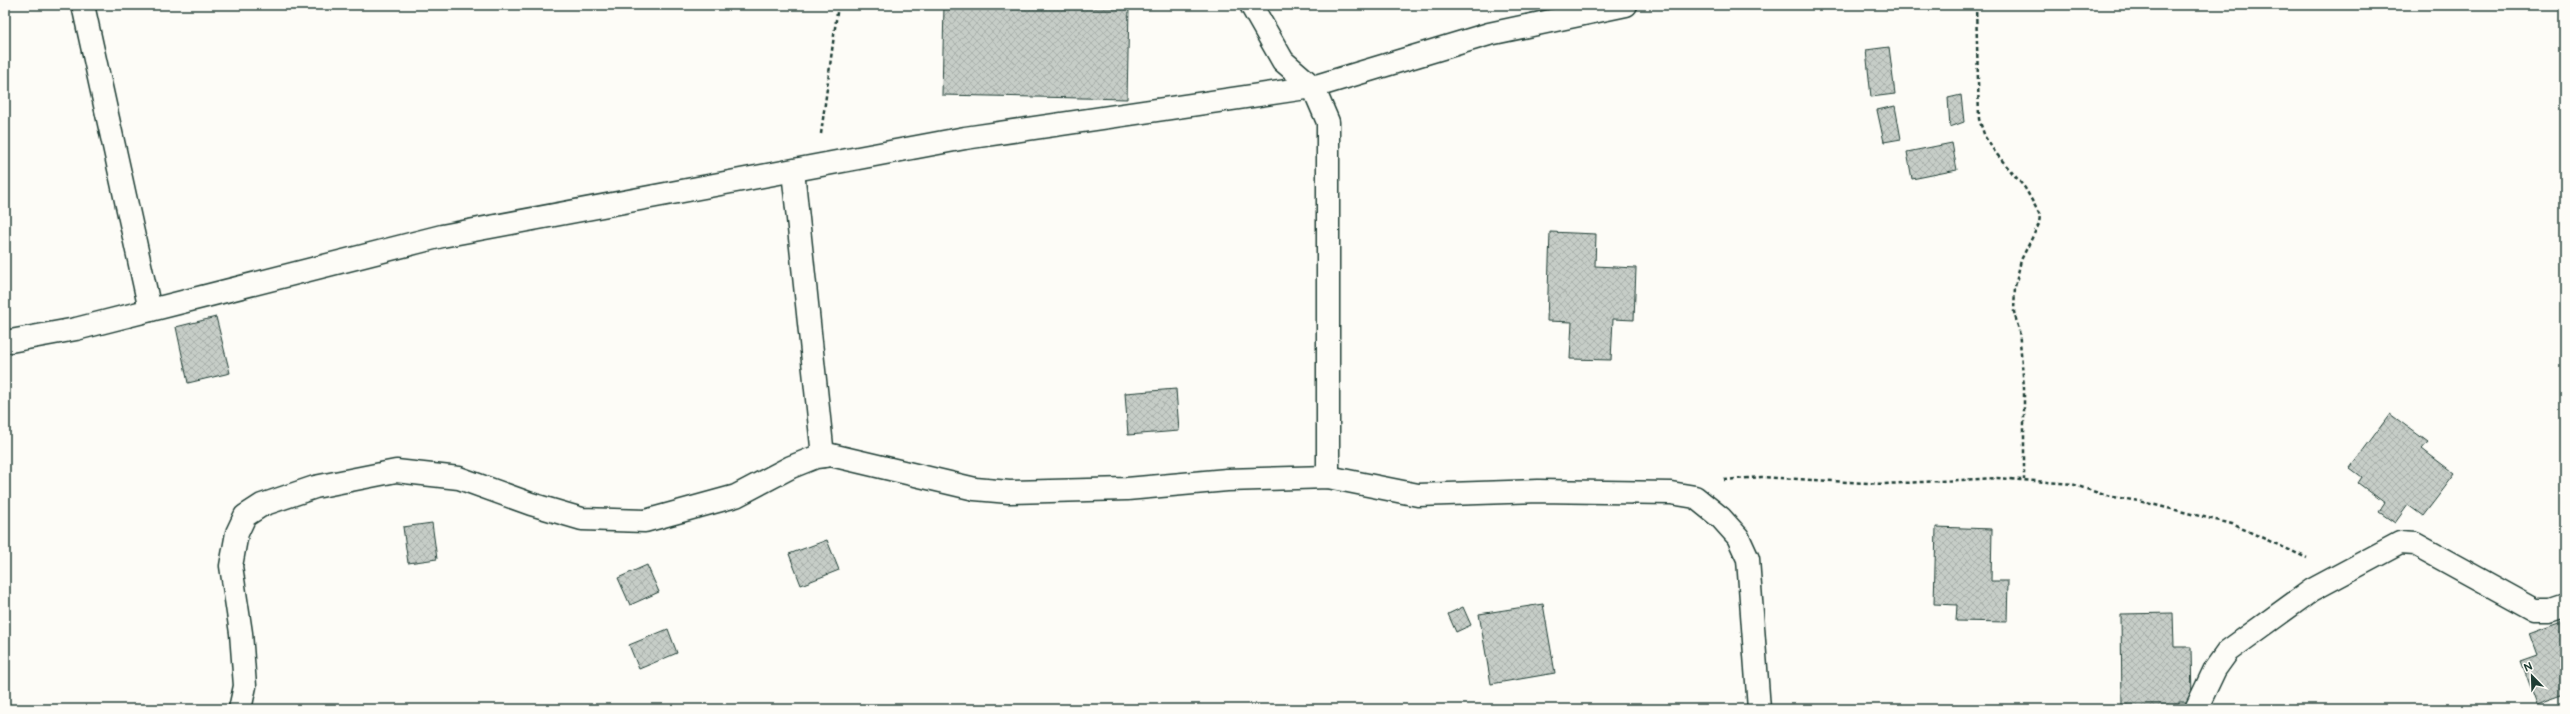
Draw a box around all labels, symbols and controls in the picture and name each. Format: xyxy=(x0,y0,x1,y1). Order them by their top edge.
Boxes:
north arrow xyxy=(2512,656,2552,696)
text: N xyxy=(2522,660,2535,675)

